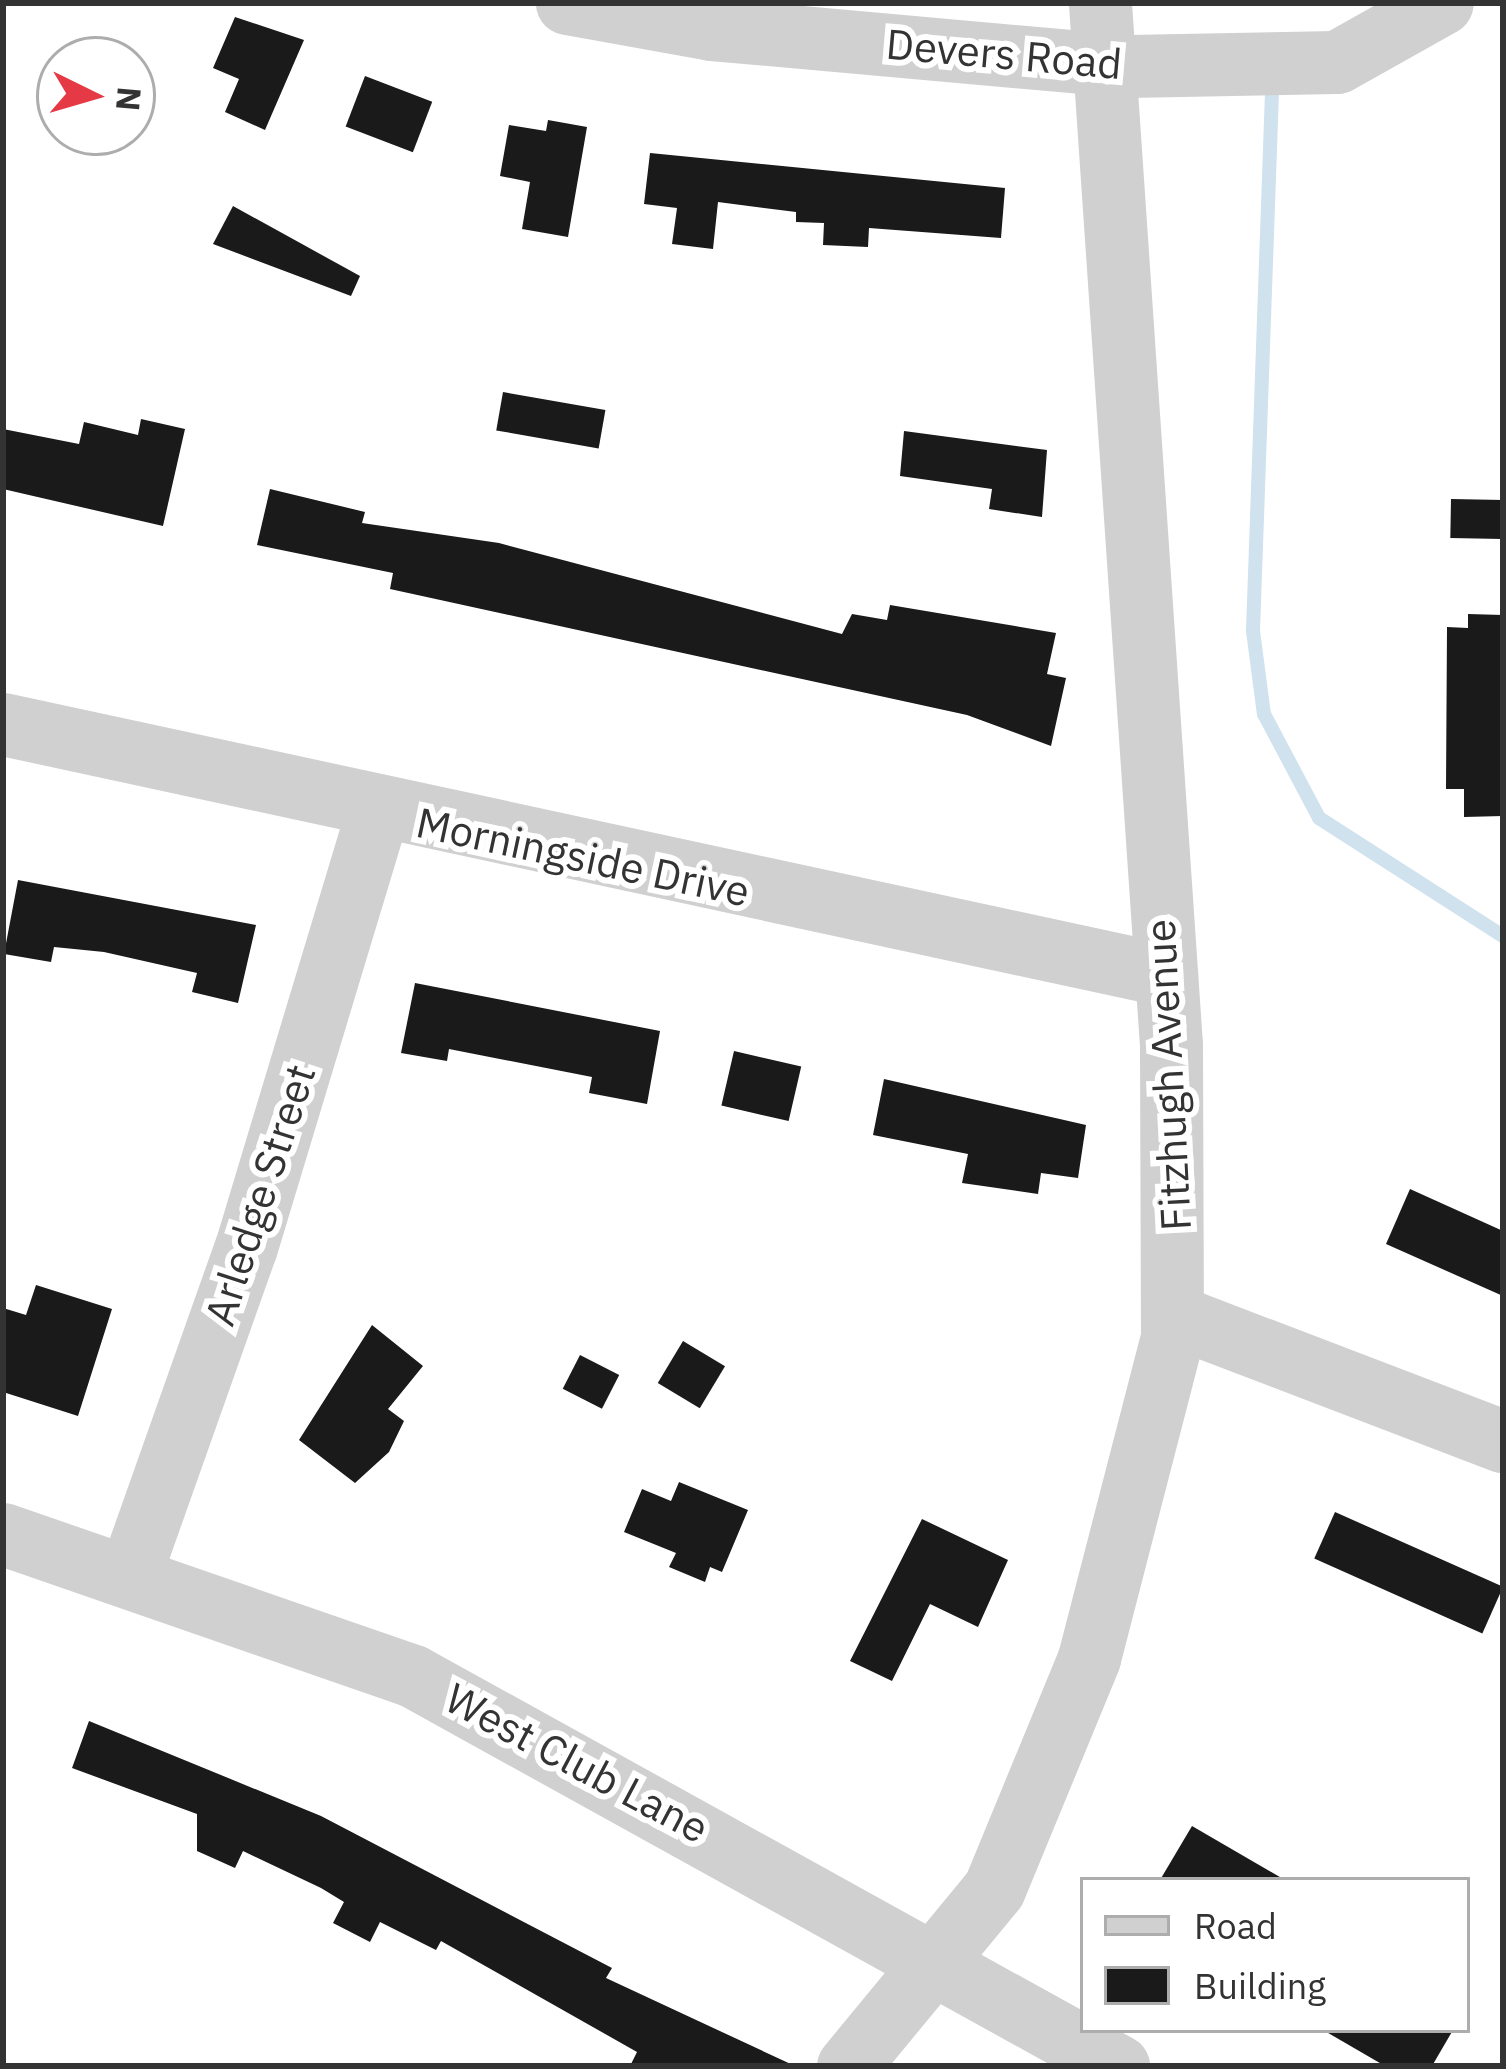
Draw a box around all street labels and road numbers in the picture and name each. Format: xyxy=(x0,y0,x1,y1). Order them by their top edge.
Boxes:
street label: Devers Road xyxy=(884,19,1124,89)
street label: Morningside Drive xyxy=(412,797,754,917)
street label: Fitzhugh Avenue xyxy=(1135,918,1201,1232)
street label: Arledge Street xyxy=(194,1058,326,1332)
street label: West Club Lane xyxy=(437,1673,717,1853)

